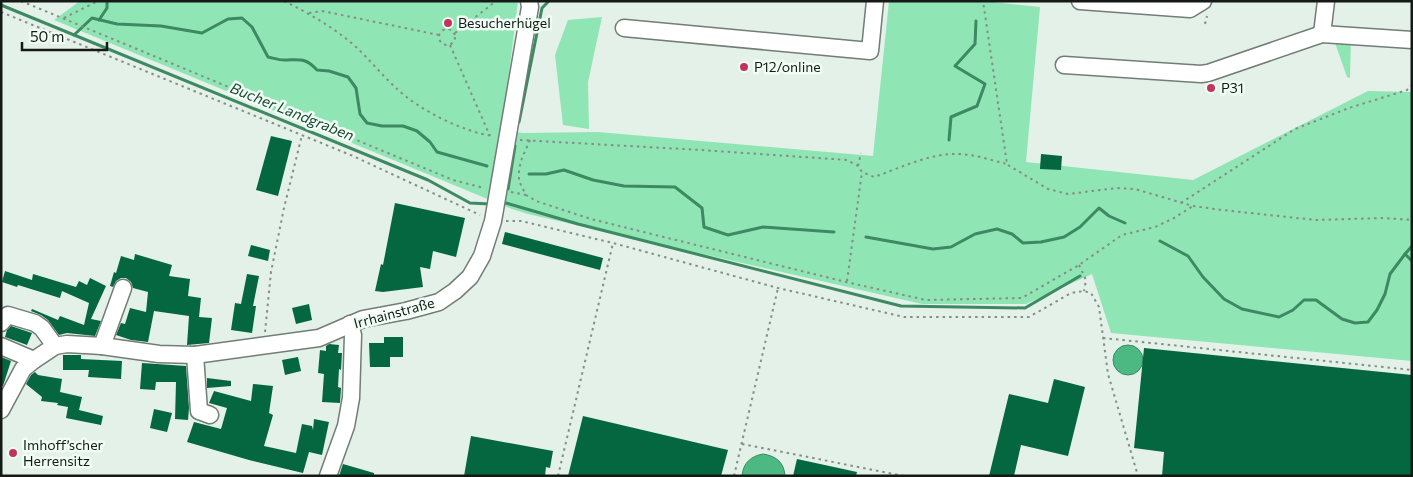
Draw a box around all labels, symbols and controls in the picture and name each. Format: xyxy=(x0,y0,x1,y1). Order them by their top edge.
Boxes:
place label: Besucherhügel xyxy=(458,14,551,31)
marker: Besucherhügel xyxy=(442,17,454,29)
scale bar xyxy=(22,20,108,52)
text: 50 m xyxy=(30,27,64,45)
place label: P12/online xyxy=(754,58,821,75)
marker: P12/online xyxy=(738,61,750,73)
water label: Bucher Landgraben xyxy=(228,78,357,144)
place label: P31 xyxy=(1221,79,1244,96)
marker: P31 xyxy=(1205,82,1217,94)
street label: Irrhainstraße xyxy=(352,294,436,331)
place label: Imhoff’scher Herrensitz xyxy=(23,436,104,469)
marker: Imhoff’scher Herrensitz xyxy=(7,447,19,459)

